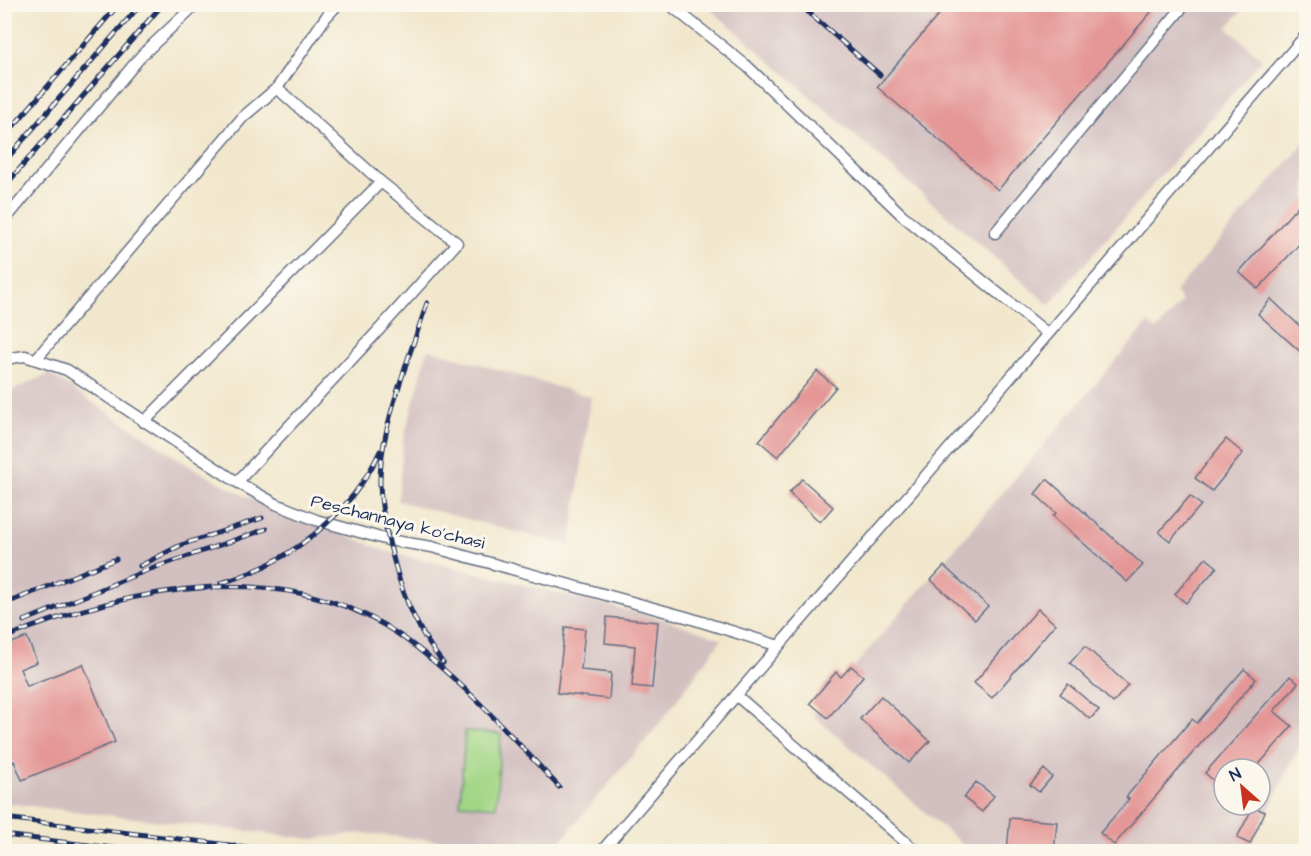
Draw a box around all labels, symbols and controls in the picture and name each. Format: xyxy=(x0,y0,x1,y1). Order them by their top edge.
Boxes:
street label: Peschannaya ko'chasi xyxy=(308,488,488,557)
north arrow xyxy=(1212,757,1272,817)
text: N xyxy=(1226,763,1245,787)

